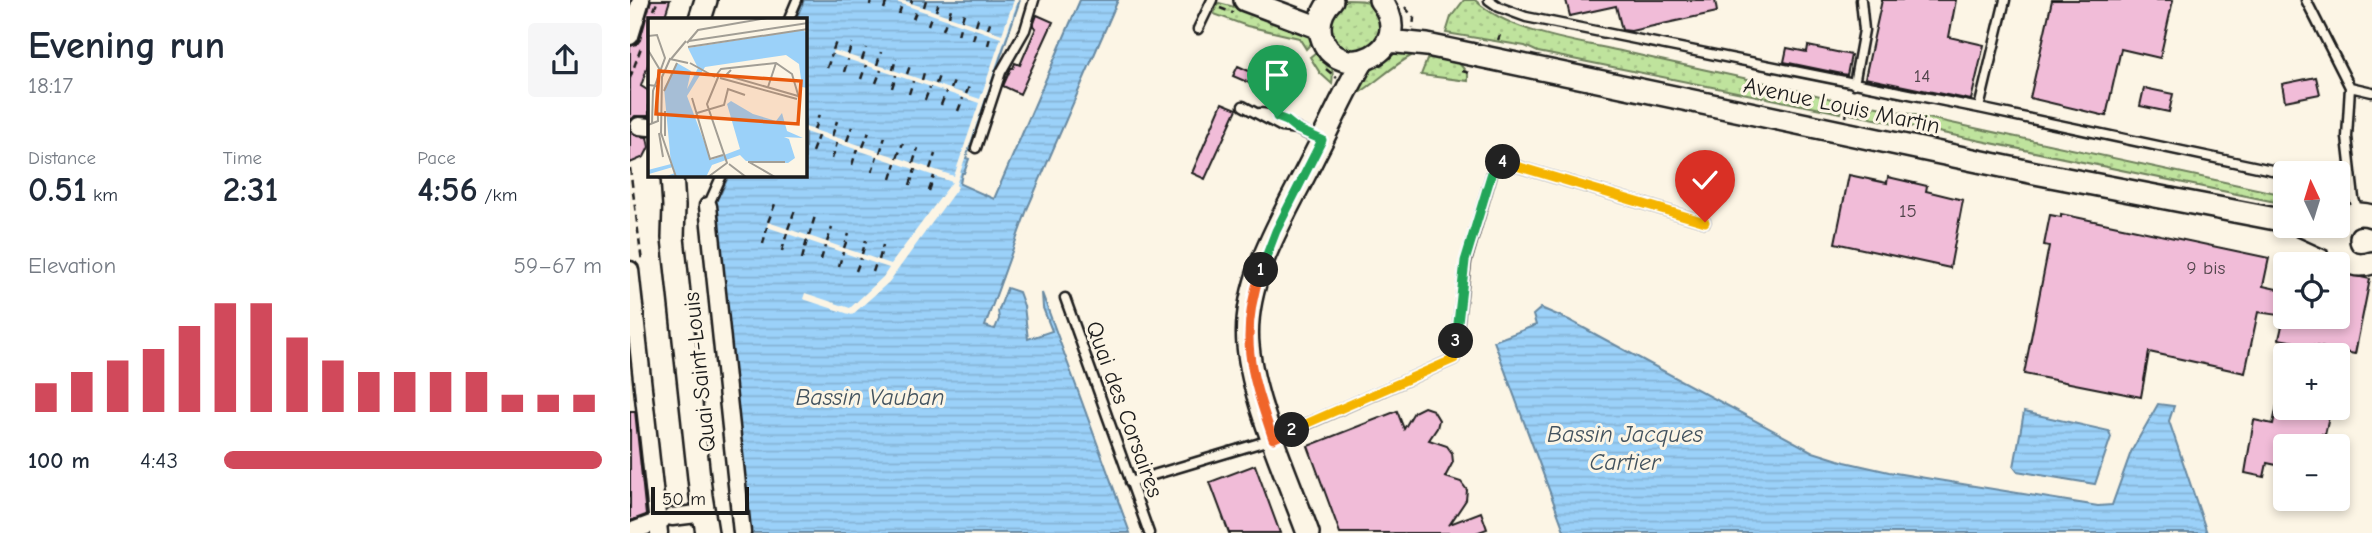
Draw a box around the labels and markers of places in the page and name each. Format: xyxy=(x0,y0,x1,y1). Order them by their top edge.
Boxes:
pin xyxy=(1247,45,1307,117)
pin: 4 xyxy=(1486,144,1520,180)
pin xyxy=(1675,150,1735,222)
pin: 1 xyxy=(1244,252,1278,288)
pin: 3 xyxy=(1438,324,1474,358)
pin: 2 xyxy=(1274,412,1310,448)

